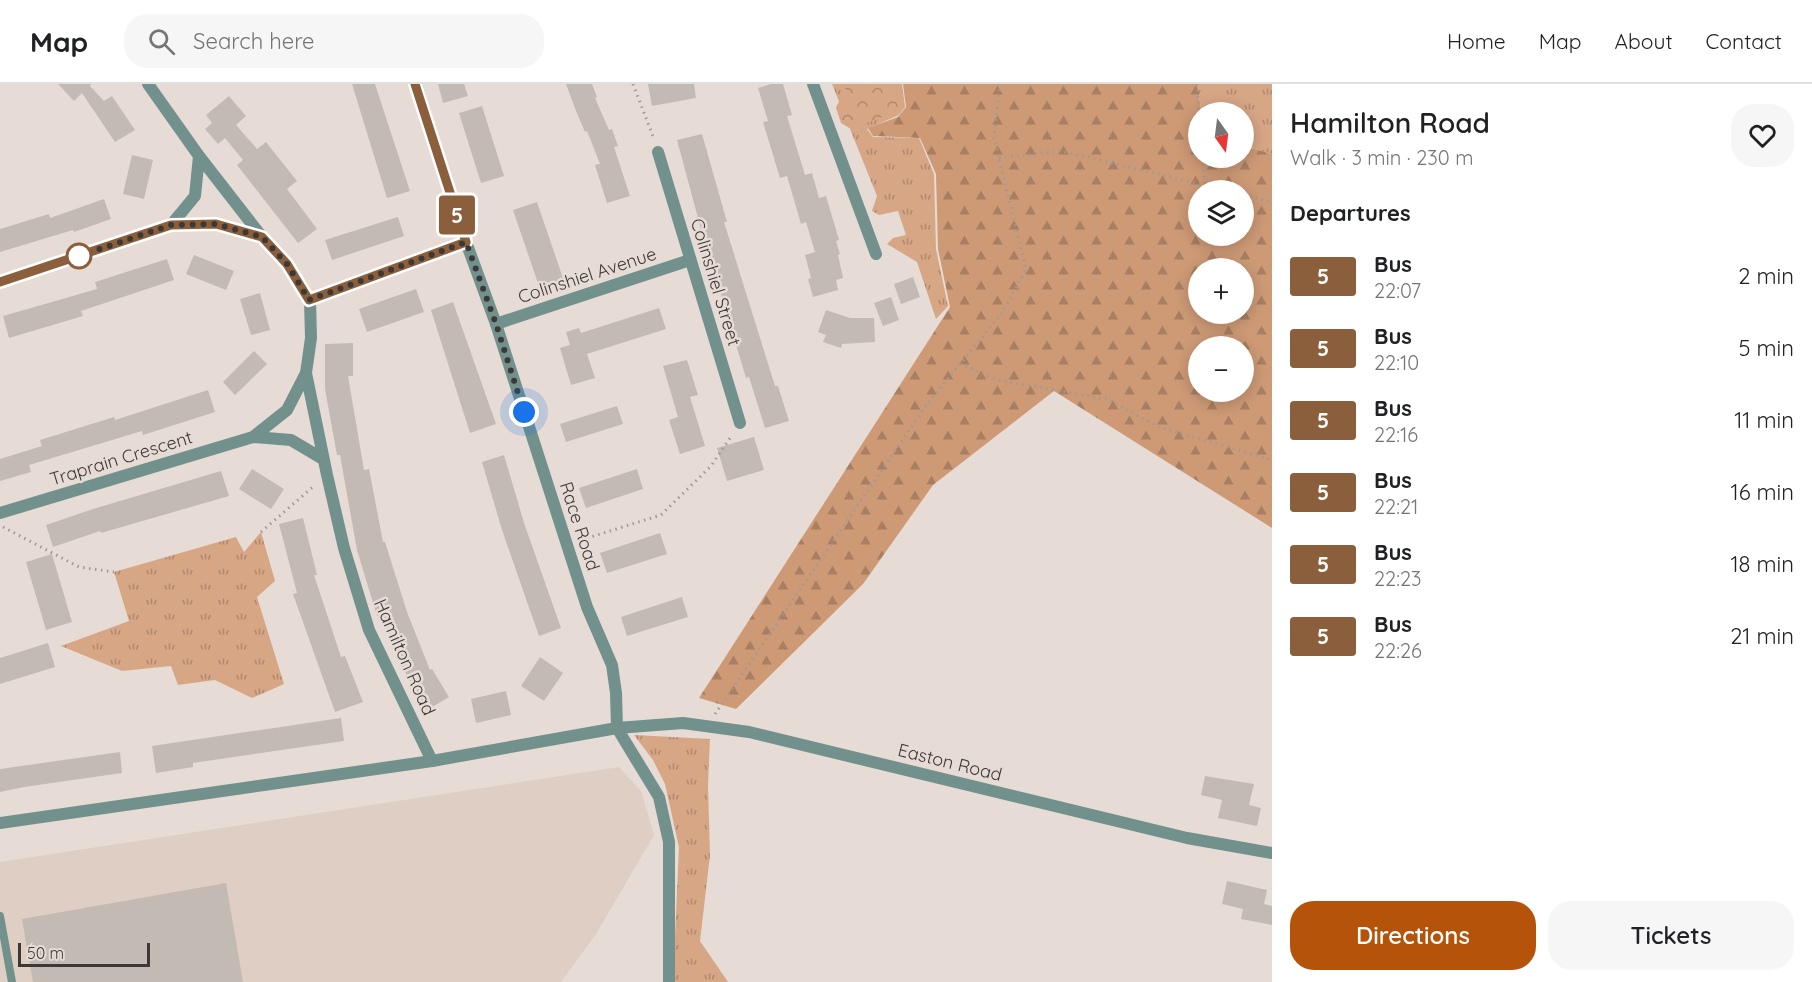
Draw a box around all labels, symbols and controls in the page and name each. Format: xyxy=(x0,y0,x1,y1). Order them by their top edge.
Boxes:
search box xyxy=(124,14,544,68)
text: Map xyxy=(30,24,88,59)
icon: search xyxy=(145,25,178,58)
text: Search here xyxy=(193,27,315,55)
text: Home xyxy=(1447,28,1506,54)
text: Map xyxy=(1539,28,1582,54)
text: About xyxy=(1615,28,1673,54)
text: Contact xyxy=(1706,28,1782,54)
north arrow xyxy=(1188,102,1254,168)
map controls xyxy=(1188,102,1254,402)
button: heart xyxy=(1731,104,1794,167)
text: Hamilton Road xyxy=(1290,105,1490,140)
text: Walk · 3 min · 230 m xyxy=(1290,145,1473,170)
button: layers xyxy=(1188,180,1254,246)
line badge: 5 xyxy=(438,196,476,234)
text: Departures xyxy=(1290,199,1411,227)
text: 5 xyxy=(451,202,463,228)
street label: Colinshiel Street xyxy=(686,216,746,348)
street label: Colinshiel Avenue xyxy=(515,242,659,308)
unlabelled marker xyxy=(66,243,92,269)
text: Bus xyxy=(1374,250,1412,278)
button: + xyxy=(1188,258,1254,324)
text: 2 min xyxy=(1738,262,1794,290)
text: 5 xyxy=(1317,263,1329,289)
text: 22:07 xyxy=(1374,278,1421,303)
text: Bus xyxy=(1374,322,1412,350)
text: 5 min xyxy=(1739,334,1794,362)
text: 5 xyxy=(1317,335,1329,361)
button: − xyxy=(1188,336,1254,402)
text: 22:10 xyxy=(1374,350,1419,375)
text: Bus xyxy=(1374,394,1412,422)
your location xyxy=(509,397,539,427)
text: 11 min xyxy=(1734,406,1794,434)
text: 5 xyxy=(1317,407,1329,433)
text: 22:16 xyxy=(1374,422,1418,447)
street label: Traprain Crescent xyxy=(47,425,195,491)
text: Bus xyxy=(1374,466,1412,494)
text: 16 min xyxy=(1731,478,1794,506)
street label: Race Road xyxy=(555,479,605,573)
text: 5 xyxy=(1317,479,1329,505)
text: 22:21 xyxy=(1374,494,1418,519)
text: Bus xyxy=(1374,538,1412,566)
text: 18 min xyxy=(1730,550,1794,578)
text: 5 xyxy=(1317,551,1329,577)
text: 22:23 xyxy=(1374,566,1421,591)
street label: Hamilton Road xyxy=(369,595,441,719)
text: Bus xyxy=(1374,610,1412,638)
text: 21 min xyxy=(1730,622,1794,650)
text: 5 xyxy=(1317,623,1329,649)
text: 22:26 xyxy=(1374,638,1422,663)
street label: Easton Road xyxy=(896,738,1004,786)
button: Directions xyxy=(1290,901,1536,970)
button: Tickets xyxy=(1548,901,1794,970)
scale bar xyxy=(18,940,150,968)
text: 50 m xyxy=(27,943,64,963)

